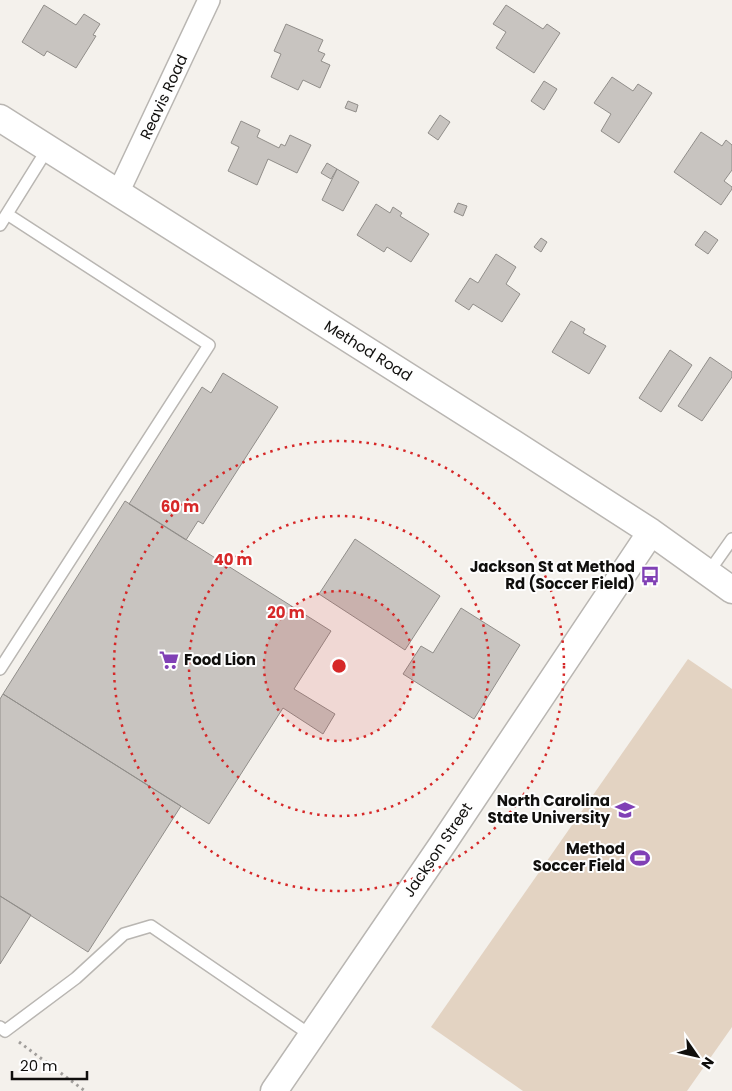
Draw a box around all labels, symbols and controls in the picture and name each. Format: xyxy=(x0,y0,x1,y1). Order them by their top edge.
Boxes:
street label: Reavis Road xyxy=(135,51,192,143)
street label: Method Road xyxy=(320,315,416,386)
text: 60 m xyxy=(161,496,199,517)
text: 40 m xyxy=(213,549,253,570)
place label: Jackson St at Method Rd (Soccer Field) xyxy=(470,556,635,594)
bus stop icon: Jackson St at Method Rd (Soccer Field) xyxy=(639,565,661,587)
text: 20 m xyxy=(267,602,305,623)
supermarket icon: Food Lion xyxy=(158,649,180,671)
place label: Food Lion xyxy=(184,649,256,670)
centre of rings xyxy=(330,657,348,675)
place label: North Carolina State University xyxy=(487,790,611,828)
street label: Jackson Street xyxy=(398,798,477,901)
school or university icon: North Carolina State University xyxy=(614,799,636,821)
place label: Method Soccer Field xyxy=(533,838,625,876)
sports icon: Method Soccer Field xyxy=(629,847,651,869)
north arrow xyxy=(672,1031,722,1081)
scale bar xyxy=(12,1048,88,1080)
text: N xyxy=(697,1053,719,1073)
text: 20 m xyxy=(20,1055,58,1076)

